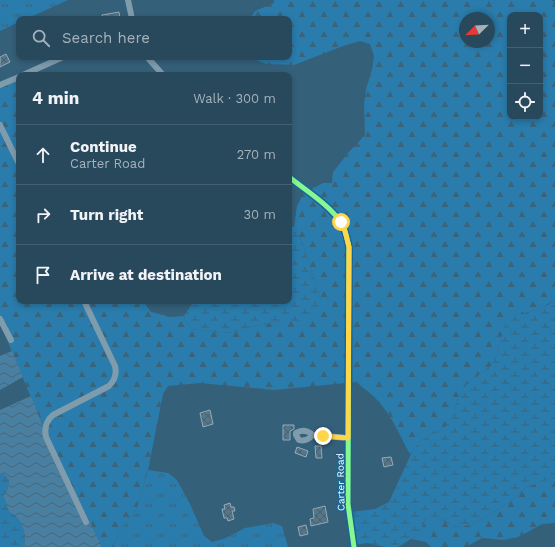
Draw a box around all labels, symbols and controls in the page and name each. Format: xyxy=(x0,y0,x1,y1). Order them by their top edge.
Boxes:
north arrow xyxy=(459,12,495,48)
map controls xyxy=(507,12,543,120)
button: + xyxy=(507,12,543,48)
search box xyxy=(16,16,292,60)
icon: search xyxy=(30,27,52,49)
text: Search here xyxy=(62,29,150,47)
button: − xyxy=(507,48,543,84)
button: locate xyxy=(507,84,543,120)
text: 4 min xyxy=(32,88,79,108)
text: Walk · 300 m xyxy=(193,91,276,106)
text: Continue xyxy=(70,138,137,156)
icon: ahead xyxy=(32,144,54,166)
text: 270 m xyxy=(237,147,276,162)
text: Carter Road xyxy=(70,156,145,171)
icon: right xyxy=(32,204,54,226)
text: Turn right xyxy=(70,206,143,224)
text: 30 m xyxy=(244,207,276,222)
route start xyxy=(332,213,350,231)
icon: arrive xyxy=(32,264,54,286)
text: Arrive at destination xyxy=(70,266,222,284)
route end xyxy=(314,427,332,445)
street label: Carter Road xyxy=(334,453,347,511)

